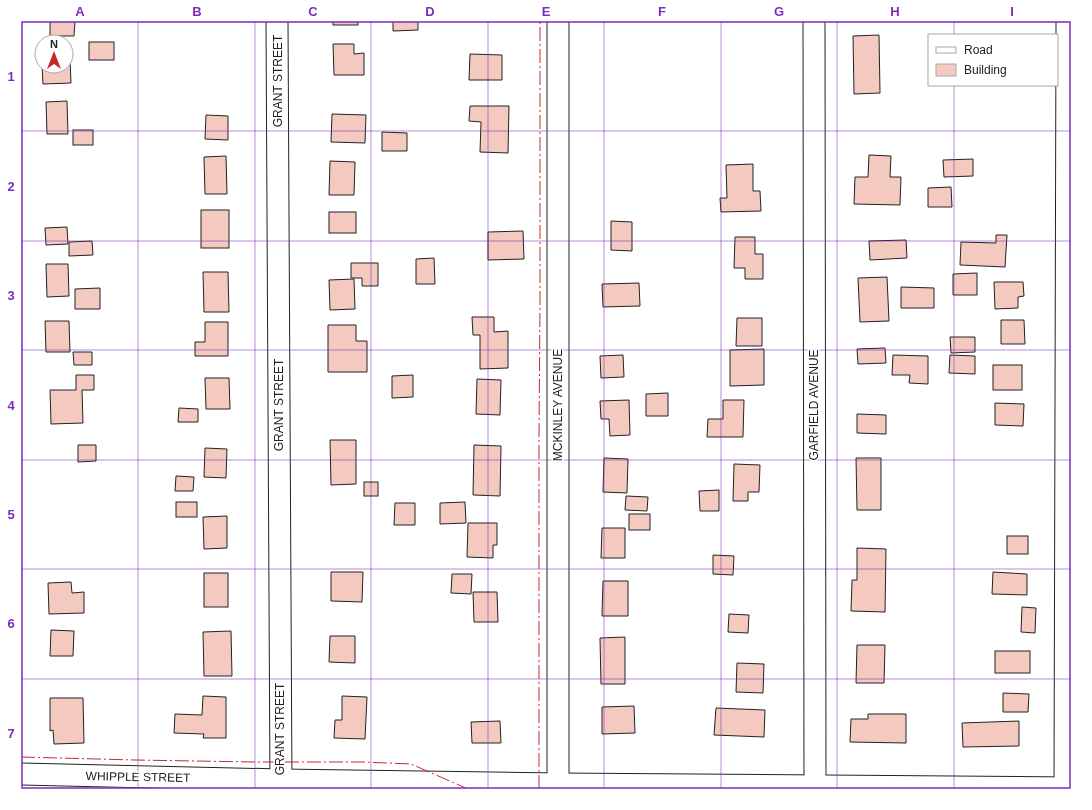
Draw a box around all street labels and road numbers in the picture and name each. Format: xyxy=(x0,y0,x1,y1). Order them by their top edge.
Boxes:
street label: GRANT STREET xyxy=(271,34,285,127)
street label: MCKINLEY AVENUE xyxy=(551,349,565,461)
street label: GARFIELD AVENUE xyxy=(807,349,821,461)
street label: GRANT STREET xyxy=(272,358,286,451)
street label: GRANT STREET xyxy=(273,682,287,775)
street label: WHIPPLE STREET xyxy=(86,769,191,785)

